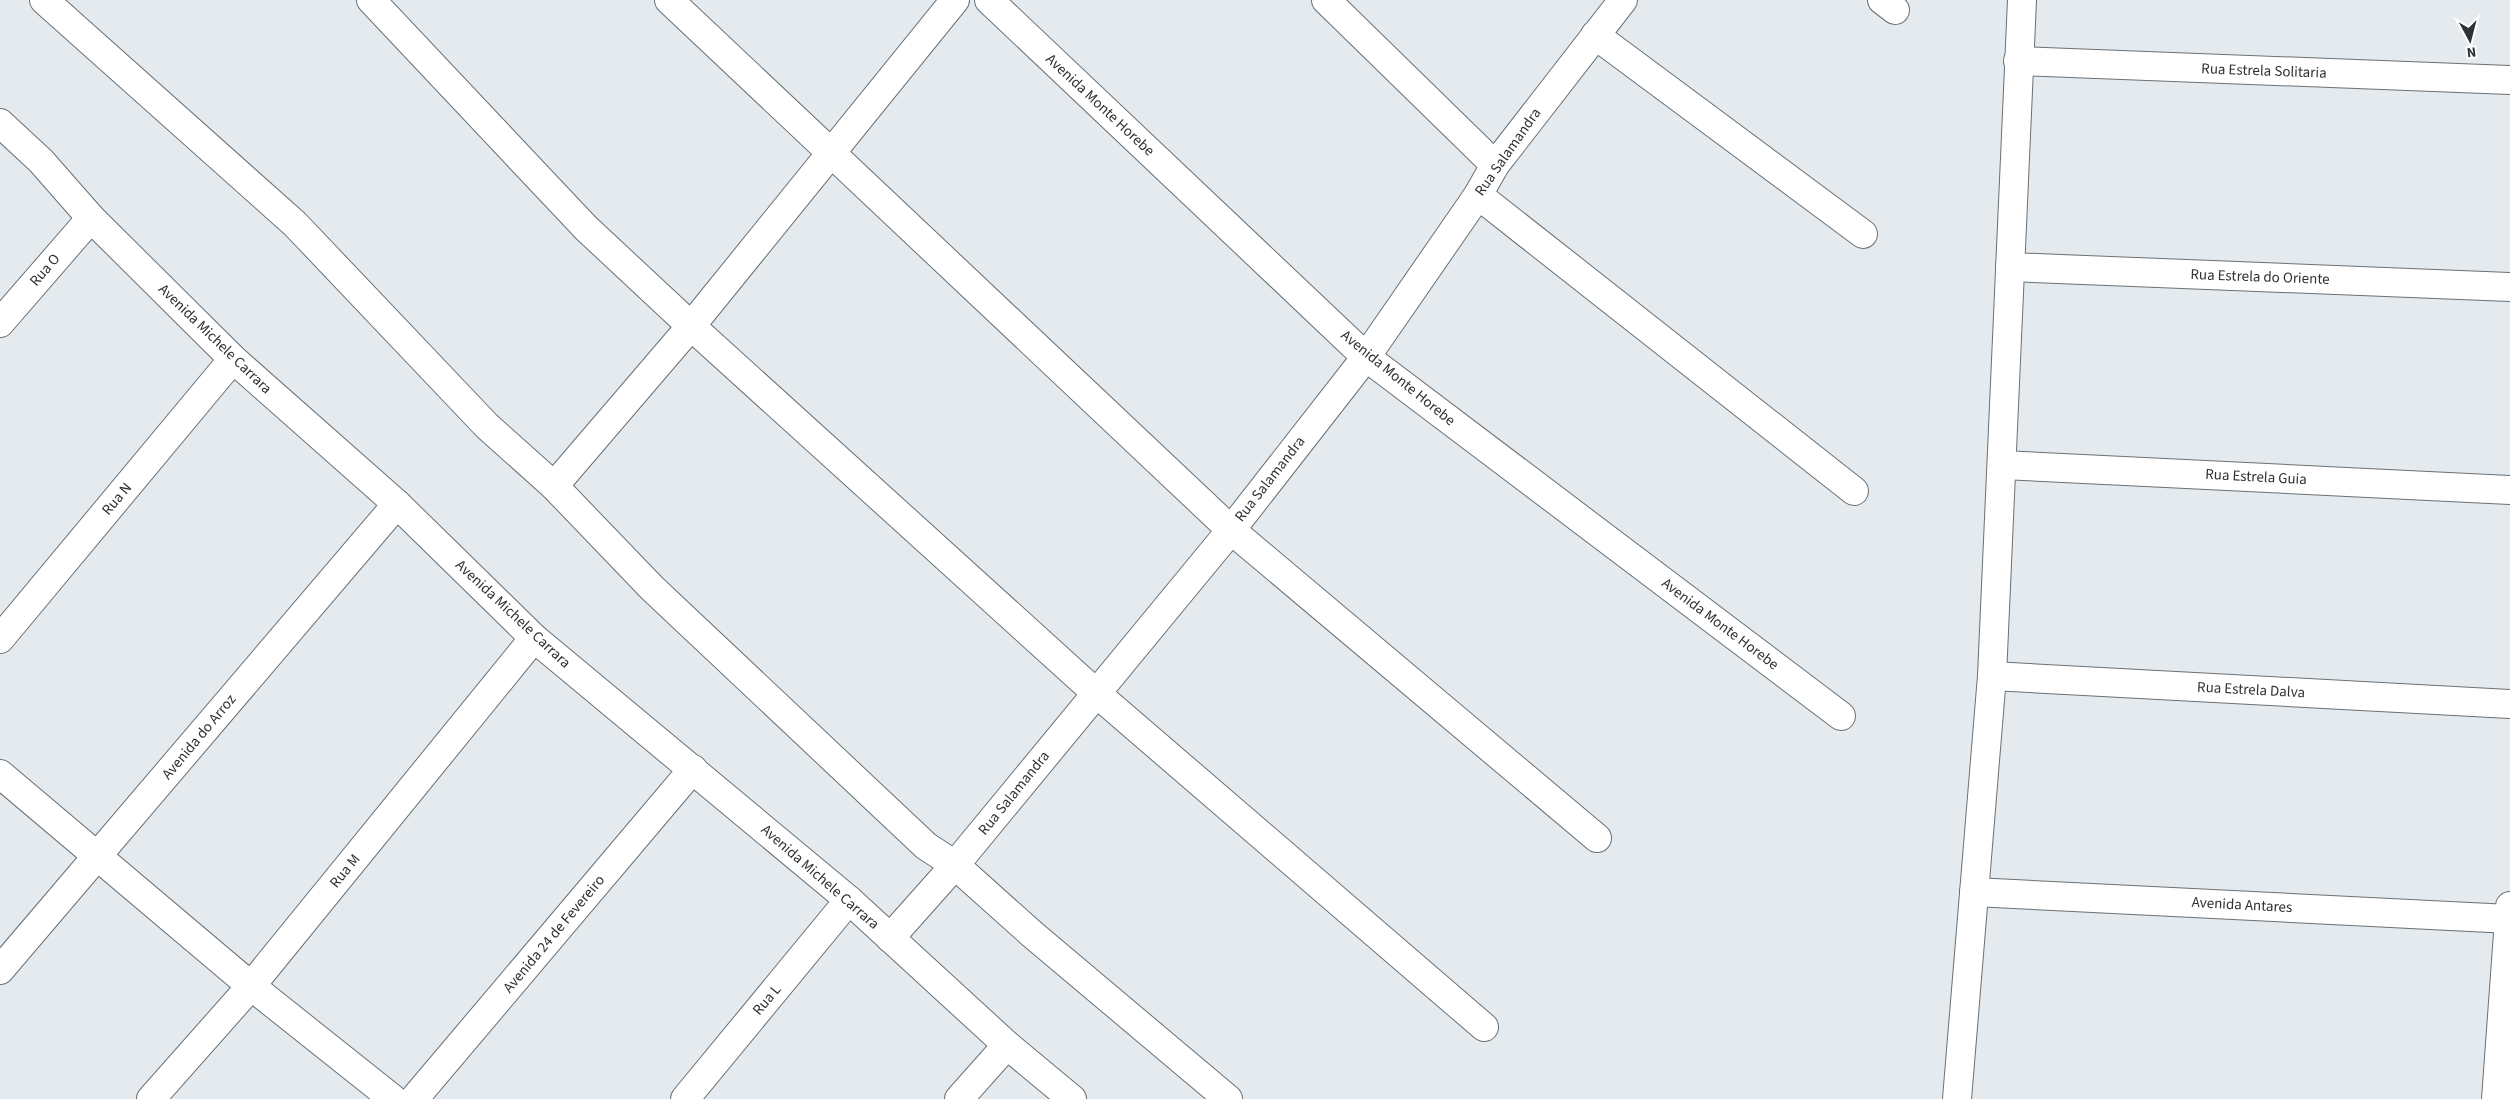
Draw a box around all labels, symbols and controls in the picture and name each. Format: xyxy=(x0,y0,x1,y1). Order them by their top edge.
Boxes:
north arrow xyxy=(2445,15,2495,65)
text: N xyxy=(2466,41,2477,62)
street label: Avenida Monte Horebe xyxy=(1041,49,1159,161)
street label: Rua Estrela Solitaria xyxy=(2201,58,2327,84)
street label: Rua Salamandra xyxy=(1470,104,1546,200)
street label: Rua O xyxy=(25,249,65,291)
street label: Rua Estrela do Oriente xyxy=(2190,264,2330,290)
street label: Avenida Michele Carrara xyxy=(154,279,276,399)
street label: Avenida Monte Horebe xyxy=(1336,325,1460,431)
street label: Rua Salamandra xyxy=(1230,432,1310,526)
street label: Rua Estrela Guia xyxy=(2205,464,2307,490)
street label: Rua N xyxy=(97,478,137,520)
street label: Avenida Michele Carrara xyxy=(451,555,575,673)
street label: Avenida Monte Horebe xyxy=(1657,573,1783,675)
street label: Rua Estrela Dalva xyxy=(2197,677,2305,703)
street label: Avenida do Arroz xyxy=(157,690,241,784)
street label: Rua Salamandra xyxy=(973,746,1055,840)
street label: Avenida Michele Carrara xyxy=(756,820,884,934)
street label: Rua M xyxy=(325,850,365,892)
street label: Avenida 24 de Fevereiro xyxy=(498,870,610,998)
street label: Avenida Antares xyxy=(2191,892,2293,918)
street label: Rua L xyxy=(748,980,786,1020)

